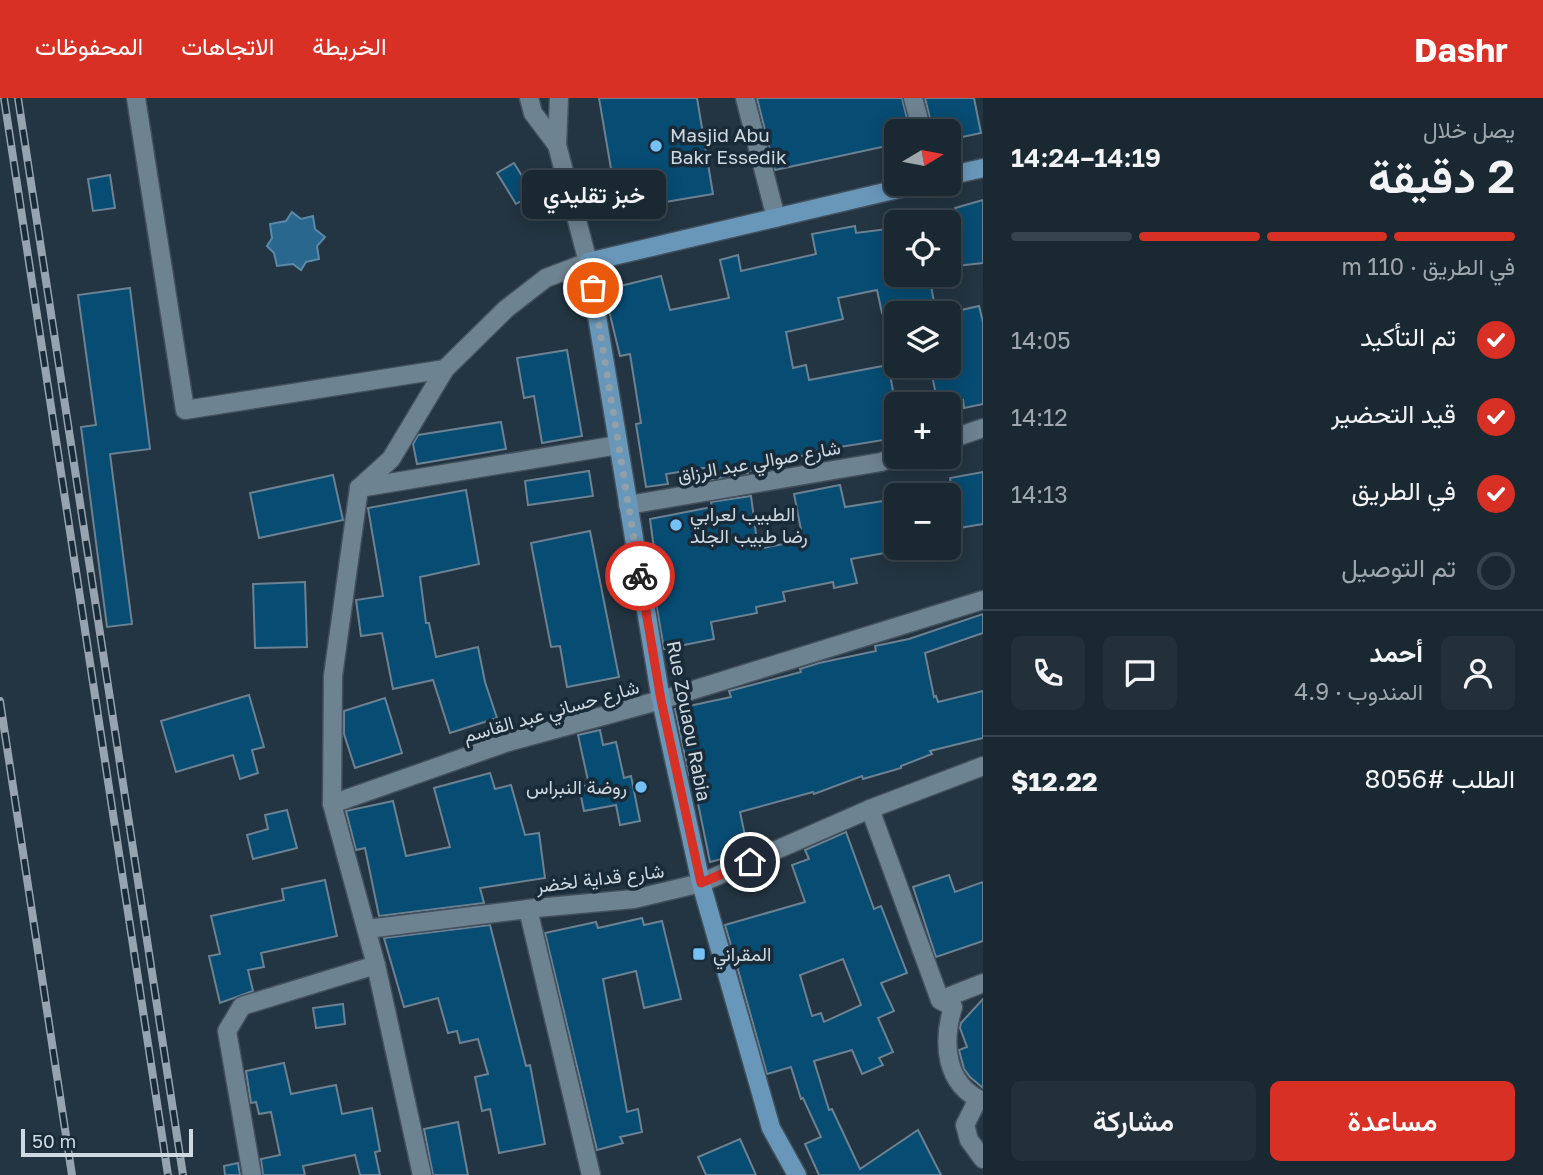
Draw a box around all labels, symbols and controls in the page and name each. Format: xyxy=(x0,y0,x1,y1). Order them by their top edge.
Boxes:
text: Dashr xyxy=(1414,30,1508,69)
text: المحفوظات xyxy=(35,31,143,60)
text: الاتجاهات xyxy=(181,31,274,60)
text: الخريطة xyxy=(312,31,387,60)
text: يصل خلال xyxy=(1423,115,1515,143)
north arrow xyxy=(884,119,961,196)
map controls xyxy=(884,119,961,560)
place label: Masjid Abu Bakr Essedik xyxy=(670,123,787,168)
marker: Masjid Abu Bakr Essedik xyxy=(648,138,664,154)
text: 14:19–14:24 xyxy=(1011,142,1161,173)
text: 2 دقيقة xyxy=(1368,148,1515,203)
callout: خبز تقليدي xyxy=(521,169,665,218)
text: خبز تقليدي xyxy=(543,180,645,208)
button: locate xyxy=(884,210,961,287)
text: في الطريق · 110 m xyxy=(1341,252,1515,280)
pin xyxy=(563,258,623,318)
icon: bag xyxy=(574,269,612,307)
button: layers xyxy=(884,301,961,378)
text: تم التأكيد xyxy=(1360,321,1456,352)
icon: check xyxy=(1477,321,1515,359)
text: 14:05 xyxy=(1011,326,1071,354)
button: + xyxy=(884,392,961,469)
text: قيد التحضير xyxy=(1331,398,1456,429)
icon: check xyxy=(1477,398,1515,436)
text: 14:12 xyxy=(1011,403,1068,431)
street label: شارع صوالي عبد الرزاق xyxy=(676,435,843,491)
text: في الطريق xyxy=(1351,475,1456,506)
icon: check xyxy=(1477,475,1515,513)
text: 14:13 xyxy=(1011,480,1068,508)
button: − xyxy=(884,483,961,560)
place label: الطبيب لعرابي رضا طبيب الجلد xyxy=(690,502,808,548)
marker: الطبيب لعرابي رضا طبيب الجلد xyxy=(668,517,684,533)
courier xyxy=(605,541,675,611)
text: تم التوصيل xyxy=(1341,552,1456,583)
icon: bike xyxy=(621,557,659,595)
button: phone xyxy=(1011,636,1085,710)
button: chat xyxy=(1103,636,1177,710)
button: person xyxy=(1441,636,1515,710)
text: أحمد xyxy=(1370,637,1423,668)
street label: Rue Zouaou Rabia xyxy=(663,639,716,803)
street label: شارع حساني عبد القاسم xyxy=(460,674,643,751)
text: المندوب · 4.9 xyxy=(1294,677,1423,705)
text: الطلب #8056 xyxy=(1365,763,1515,794)
text: $12.22 xyxy=(1011,766,1098,797)
place label: روضة النبراس xyxy=(526,775,627,799)
marker: روضة النبراس xyxy=(633,779,649,795)
pin xyxy=(720,832,780,892)
icon: home xyxy=(731,843,769,881)
street label: شارع قداية لخضر xyxy=(534,858,666,899)
place label: المقراني xyxy=(713,942,771,970)
marker: المقراني xyxy=(691,946,707,962)
button: مشاركة xyxy=(1011,1081,1256,1161)
button: مساعدة xyxy=(1270,1081,1515,1161)
scale bar xyxy=(21,1126,192,1158)
text: 50 m xyxy=(32,1129,76,1152)

